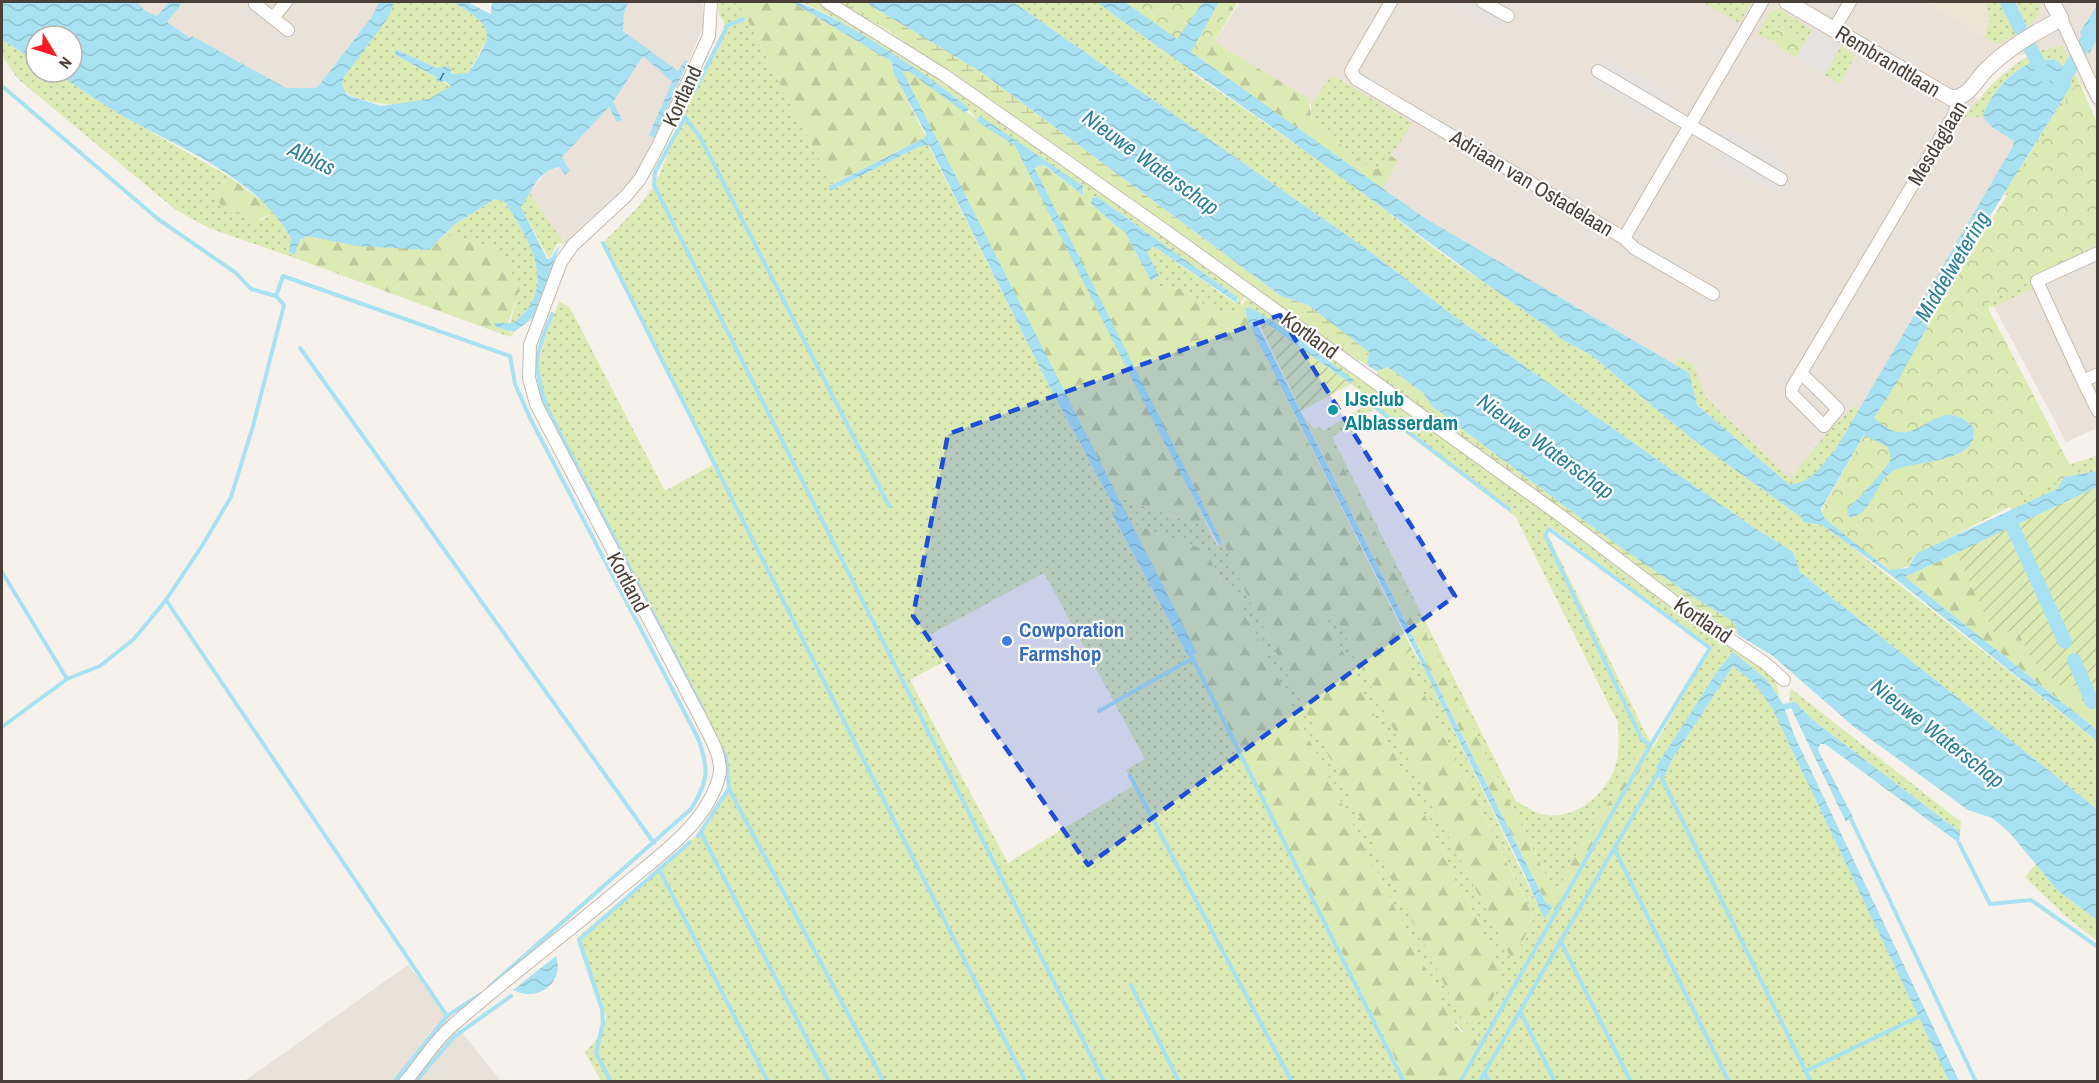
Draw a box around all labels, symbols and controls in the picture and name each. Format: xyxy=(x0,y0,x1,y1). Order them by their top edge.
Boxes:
street label: Rembrandtlaan xyxy=(1830,18,1946,104)
north arrow xyxy=(24,24,84,84)
text: N xyxy=(54,53,77,74)
street label: Kortland xyxy=(655,61,709,131)
street label: Mesdaglaan xyxy=(1900,95,1974,191)
water label: Nieuwe Waterschap xyxy=(1077,102,1225,222)
street label: Adriaan van Ostadelaan xyxy=(1444,122,1619,243)
water label: Alblas xyxy=(282,133,341,182)
water label: Middelwetering xyxy=(1907,205,1997,327)
street label: Kortland xyxy=(1276,304,1344,366)
place label: IJsclub Alblasserdam xyxy=(1345,384,1458,437)
water label: Nieuwe Waterschap xyxy=(1472,386,1620,506)
marker: IJsclub Alblasserdam xyxy=(1326,403,1340,417)
street label: Kortland xyxy=(600,547,656,617)
street label: Kortland xyxy=(1668,590,1738,650)
place label: Cowporation Farmshop xyxy=(1019,615,1124,668)
marker: Cowporation Farmshop xyxy=(1000,634,1014,648)
water label: Nieuwe Waterschap xyxy=(1865,671,2011,795)

